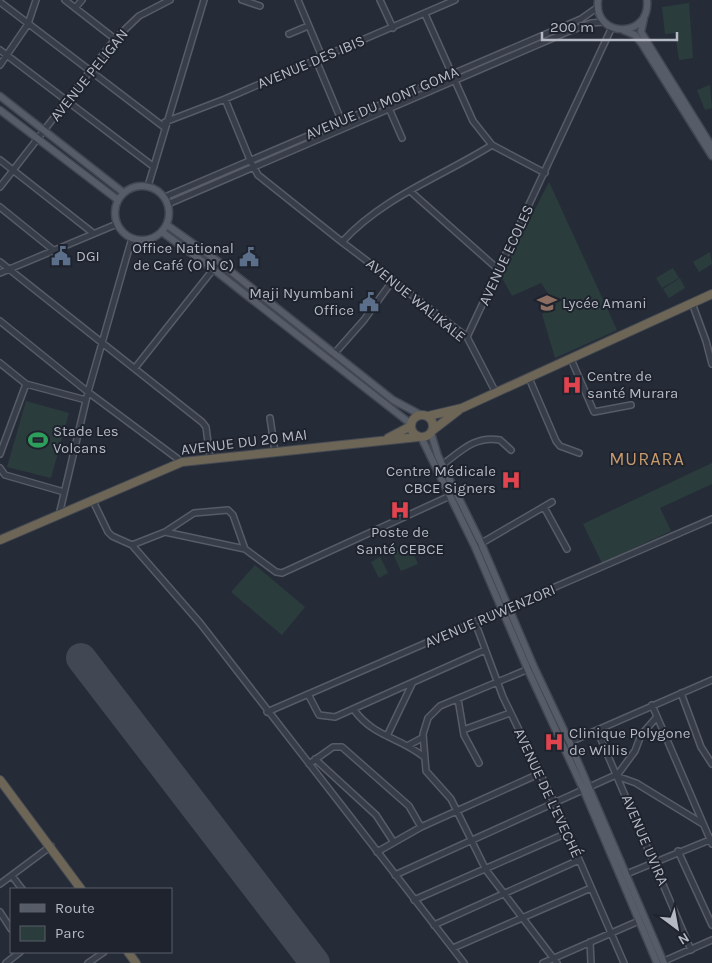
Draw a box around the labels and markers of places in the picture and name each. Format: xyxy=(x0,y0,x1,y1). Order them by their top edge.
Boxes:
place label: Office National de Café (O N C) xyxy=(132,239,234,274)
public building icon: DGI xyxy=(50,245,72,267)
public building icon: Office National de Café (O N C) xyxy=(238,246,260,268)
place label: DGI xyxy=(76,247,100,265)
place label: Maji Nyumbani Office xyxy=(249,284,354,319)
public building icon: Maji Nyumbani Office xyxy=(358,291,380,313)
school or university icon: Lycée Amani xyxy=(536,292,558,314)
place label: Lycée Amani xyxy=(562,294,647,312)
place label: Centre de santé Murara xyxy=(587,367,678,402)
hospital icon: Centre de santé Murara xyxy=(561,374,583,396)
place label: Stade Les Volcans xyxy=(53,422,119,457)
sports icon: Stade Les Volcans xyxy=(27,429,49,451)
place label: Centre Médicale CBCE Signers xyxy=(386,462,496,497)
hospital icon: Centre Médicale CBCE Signers xyxy=(500,469,522,491)
hospital icon: Poste de Santé CEBCE xyxy=(389,499,411,521)
place label: Poste de Santé CEBCE xyxy=(356,523,444,558)
place label: Clinique Polygone de Willis xyxy=(569,724,690,759)
hospital icon: Clinique Polygone de Willis xyxy=(543,731,565,753)

